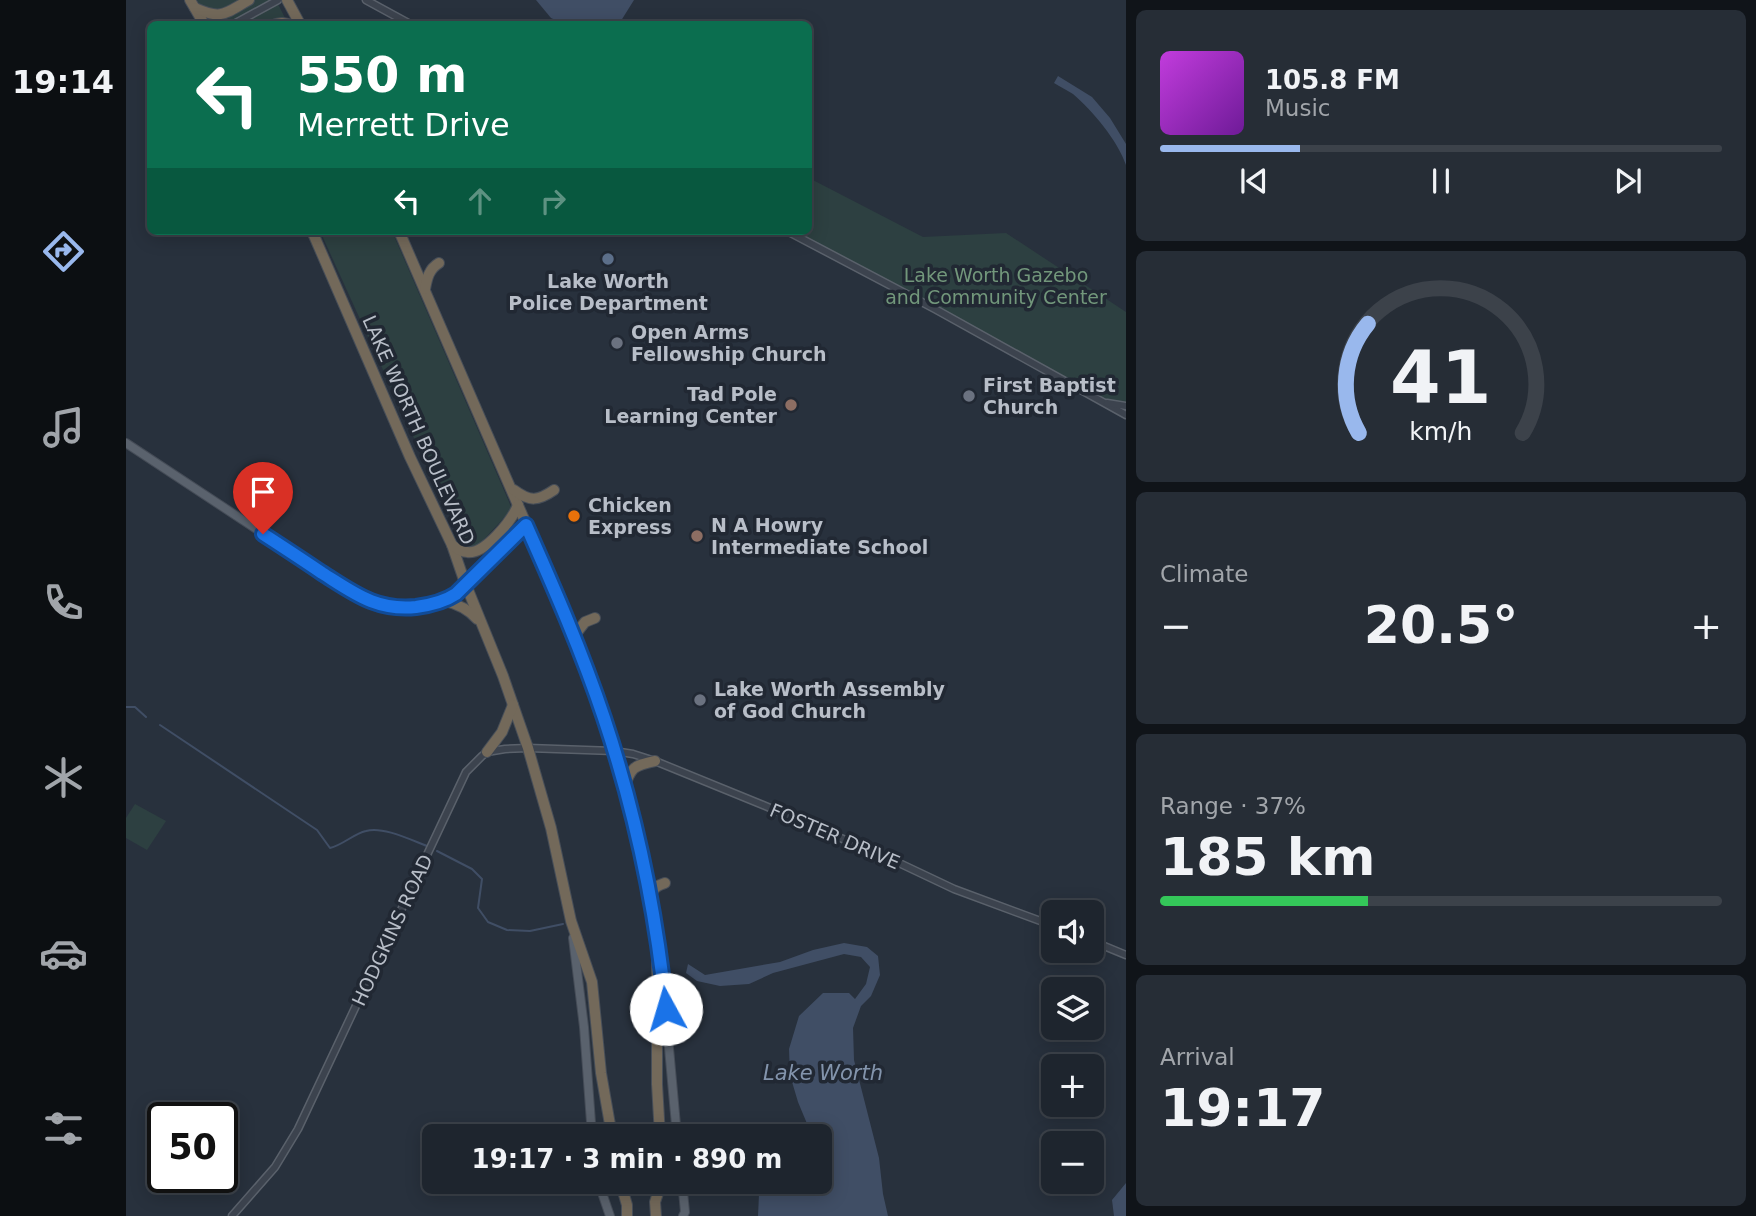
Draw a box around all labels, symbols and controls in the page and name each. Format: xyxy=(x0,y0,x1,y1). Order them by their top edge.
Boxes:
text: 550 m xyxy=(297,47,467,104)
icon: left xyxy=(182,49,273,140)
text: 19:14 xyxy=(12,63,114,101)
text: 105.8 FM xyxy=(1265,65,1400,95)
text: Music xyxy=(1265,95,1330,121)
text: Merrett Drive xyxy=(297,106,510,144)
icon: previous xyxy=(1235,162,1273,200)
icon: pause xyxy=(1422,162,1460,200)
icon: next xyxy=(1609,162,1647,200)
icon: left xyxy=(388,182,426,220)
icon: ahead xyxy=(461,182,499,220)
icon: right xyxy=(534,182,572,220)
icon: directions xyxy=(39,227,88,276)
marker: Lake Worth Police Department xyxy=(600,251,616,267)
park label: Lake Worth Gazebo and Community Center xyxy=(885,264,1107,308)
place label: Lake Worth Police Department xyxy=(508,270,708,314)
street label: LAKE WORTH BOULEVARD xyxy=(358,312,480,548)
place label: Open Arms Fellowship Church xyxy=(631,321,826,365)
marker: Open Arms Fellowship Church xyxy=(609,335,625,351)
text: 41 xyxy=(1390,335,1492,420)
place label: First Baptist Church xyxy=(983,374,1116,418)
place label: Tad Pole Learning Center xyxy=(604,383,778,427)
marker: First Baptist Church xyxy=(961,388,977,404)
marker: Tad Pole Learning Center xyxy=(783,397,799,413)
icon: music xyxy=(39,403,88,452)
text: km/h xyxy=(1409,417,1473,446)
pin xyxy=(233,462,293,534)
icon: arrive xyxy=(244,473,282,511)
place label: Chicken Express xyxy=(588,494,672,538)
marker: Chicken Express xyxy=(566,508,582,524)
place label: N A Howry Intermediate School xyxy=(711,514,928,558)
marker: N A Howry Intermediate School xyxy=(689,528,705,544)
text: Climate xyxy=(1160,561,1249,587)
icon: phone xyxy=(39,578,88,627)
text: 20.5° xyxy=(1364,595,1518,655)
text: − xyxy=(1160,604,1192,648)
text: + xyxy=(1690,604,1722,648)
place label: Lake Worth Assembly of God Church xyxy=(714,678,946,722)
marker: Lake Worth Assembly of God Church xyxy=(692,692,708,708)
icon: climate xyxy=(39,753,88,802)
text: Range · 37% xyxy=(1160,793,1306,819)
street label: FOSTER DRIVE xyxy=(767,799,903,873)
text: 185 km xyxy=(1160,827,1375,887)
street label: HODGKINS ROAD xyxy=(347,851,437,1009)
map controls xyxy=(1041,900,1104,1194)
button: sound xyxy=(1041,900,1104,963)
icon: car xyxy=(39,929,88,978)
position arrow xyxy=(629,972,703,1046)
button: layers xyxy=(1041,977,1104,1040)
text: Arrival xyxy=(1160,1044,1235,1070)
button: + xyxy=(1041,1054,1104,1117)
water label: Lake Worth xyxy=(763,1061,883,1085)
text: 19:17 xyxy=(1160,1078,1326,1138)
speed limit sign: 50 xyxy=(147,1102,238,1193)
icon: filters xyxy=(39,1104,88,1153)
button: − xyxy=(1041,1131,1104,1194)
text: 19:17 · 3 min · 890 m xyxy=(472,1144,782,1174)

